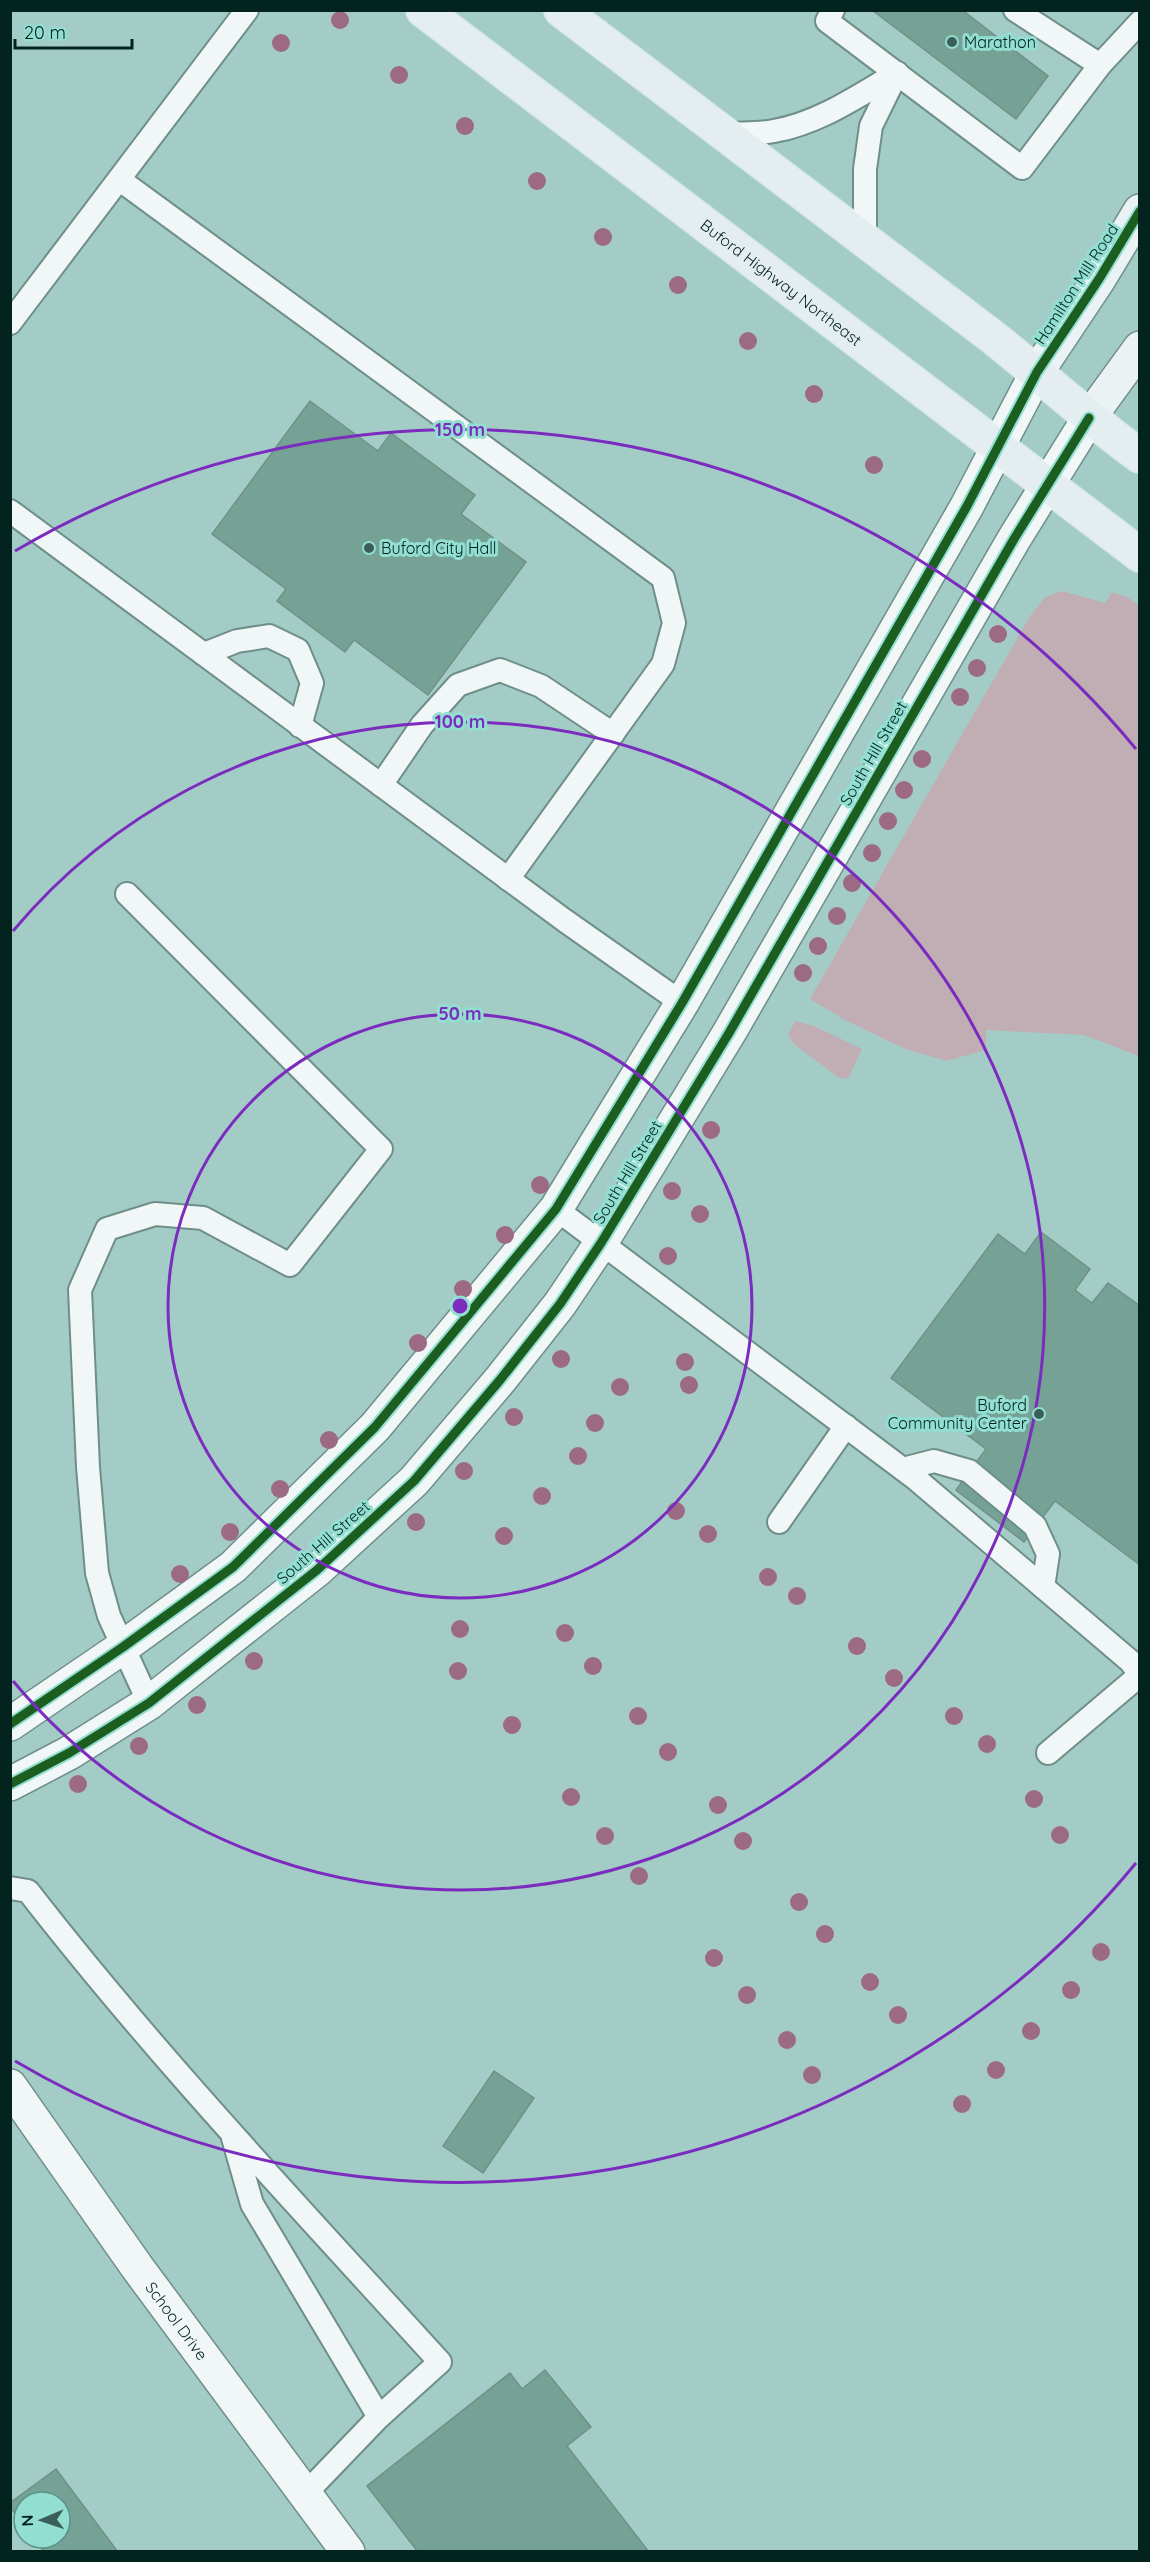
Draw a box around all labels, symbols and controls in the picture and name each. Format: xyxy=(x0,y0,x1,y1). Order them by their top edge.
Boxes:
scale bar xyxy=(15,12,132,50)
text: 20 m xyxy=(24,21,66,44)
place label: Marathon xyxy=(964,32,1036,52)
marker: Marathon xyxy=(945,35,959,49)
street label: Buford Highway Northeast xyxy=(697,215,866,350)
street label: Hamilton Mill Road xyxy=(1030,220,1122,348)
text: 150 m xyxy=(435,418,485,441)
place label: Buford City Hall xyxy=(381,538,497,558)
marker: Buford City Hall xyxy=(362,541,376,555)
street label: South Hill Street xyxy=(835,697,911,809)
text: 100 m xyxy=(435,710,485,733)
text: 50 m xyxy=(438,1002,482,1025)
street label: South Hill Street xyxy=(588,1117,666,1227)
centre of rings xyxy=(450,1296,470,1316)
place label: Buford Community Center xyxy=(888,1395,1027,1433)
marker: Buford Community Center xyxy=(1032,1407,1046,1421)
street label: South Hill Street xyxy=(272,1496,374,1588)
street label: School Drive xyxy=(141,2278,212,2364)
north arrow xyxy=(12,2490,72,2550)
text: N xyxy=(17,2514,37,2527)

